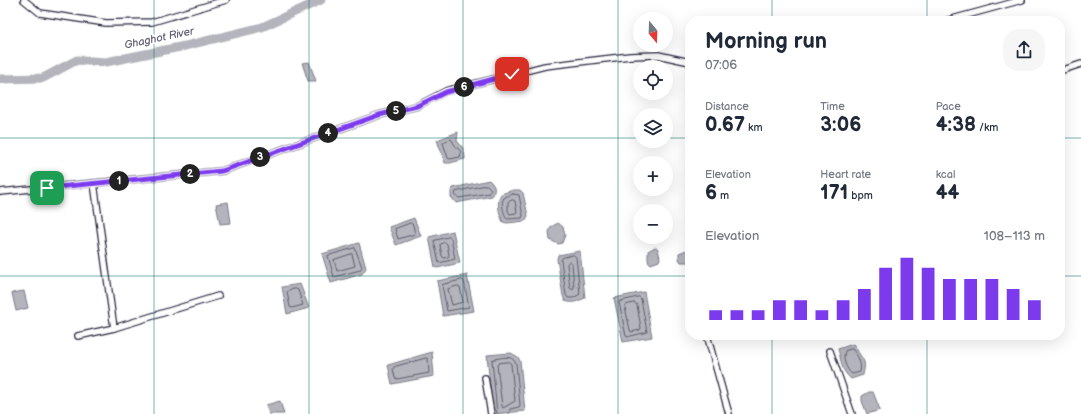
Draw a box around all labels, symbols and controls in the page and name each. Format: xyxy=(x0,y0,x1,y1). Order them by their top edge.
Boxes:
north arrow xyxy=(633,12,673,52)
map controls xyxy=(633,12,673,244)
water label: Ghaghot River xyxy=(123,24,196,52)
text: Morning run xyxy=(705,28,827,55)
button: share xyxy=(1003,29,1045,71)
pin xyxy=(495,57,529,91)
text: 07:06 xyxy=(705,57,737,73)
button: locate xyxy=(633,60,673,100)
icon: check xyxy=(501,63,523,85)
pin: 6 xyxy=(454,77,474,97)
text: 6 xyxy=(461,80,467,93)
text: Distance xyxy=(705,100,749,113)
text: Time xyxy=(820,100,845,113)
text: Pace xyxy=(936,100,961,113)
pin: 5 xyxy=(386,101,406,121)
text: 5 xyxy=(393,104,399,117)
button: layers xyxy=(633,108,673,148)
text: 0.67 xyxy=(705,113,745,137)
text: 3:06 xyxy=(820,113,861,137)
text: 4:38 xyxy=(936,113,976,137)
text: km xyxy=(745,121,763,134)
text: /km xyxy=(976,121,998,134)
pin: 4 xyxy=(318,123,338,143)
text: 4 xyxy=(325,126,331,139)
pin: 3 xyxy=(250,147,270,167)
text: 3 xyxy=(257,150,263,163)
button: + xyxy=(633,156,673,196)
pin: 2 xyxy=(180,164,200,184)
text: 2 xyxy=(187,167,193,180)
text: Elevation xyxy=(705,168,751,181)
text: Heart rate xyxy=(820,168,871,181)
text: kcal xyxy=(936,168,955,181)
pin xyxy=(30,171,64,205)
pin: 1 xyxy=(109,171,129,191)
text: 1 xyxy=(117,174,121,187)
icon: arrive xyxy=(36,177,58,199)
text: 6 xyxy=(705,181,717,205)
text: 171 xyxy=(820,181,848,205)
text: 44 xyxy=(936,181,959,205)
text: m xyxy=(717,189,729,202)
text: bpm xyxy=(848,189,873,202)
button: − xyxy=(633,204,673,244)
text: Elevation xyxy=(705,228,759,244)
text: 108–113 m xyxy=(984,228,1045,244)

